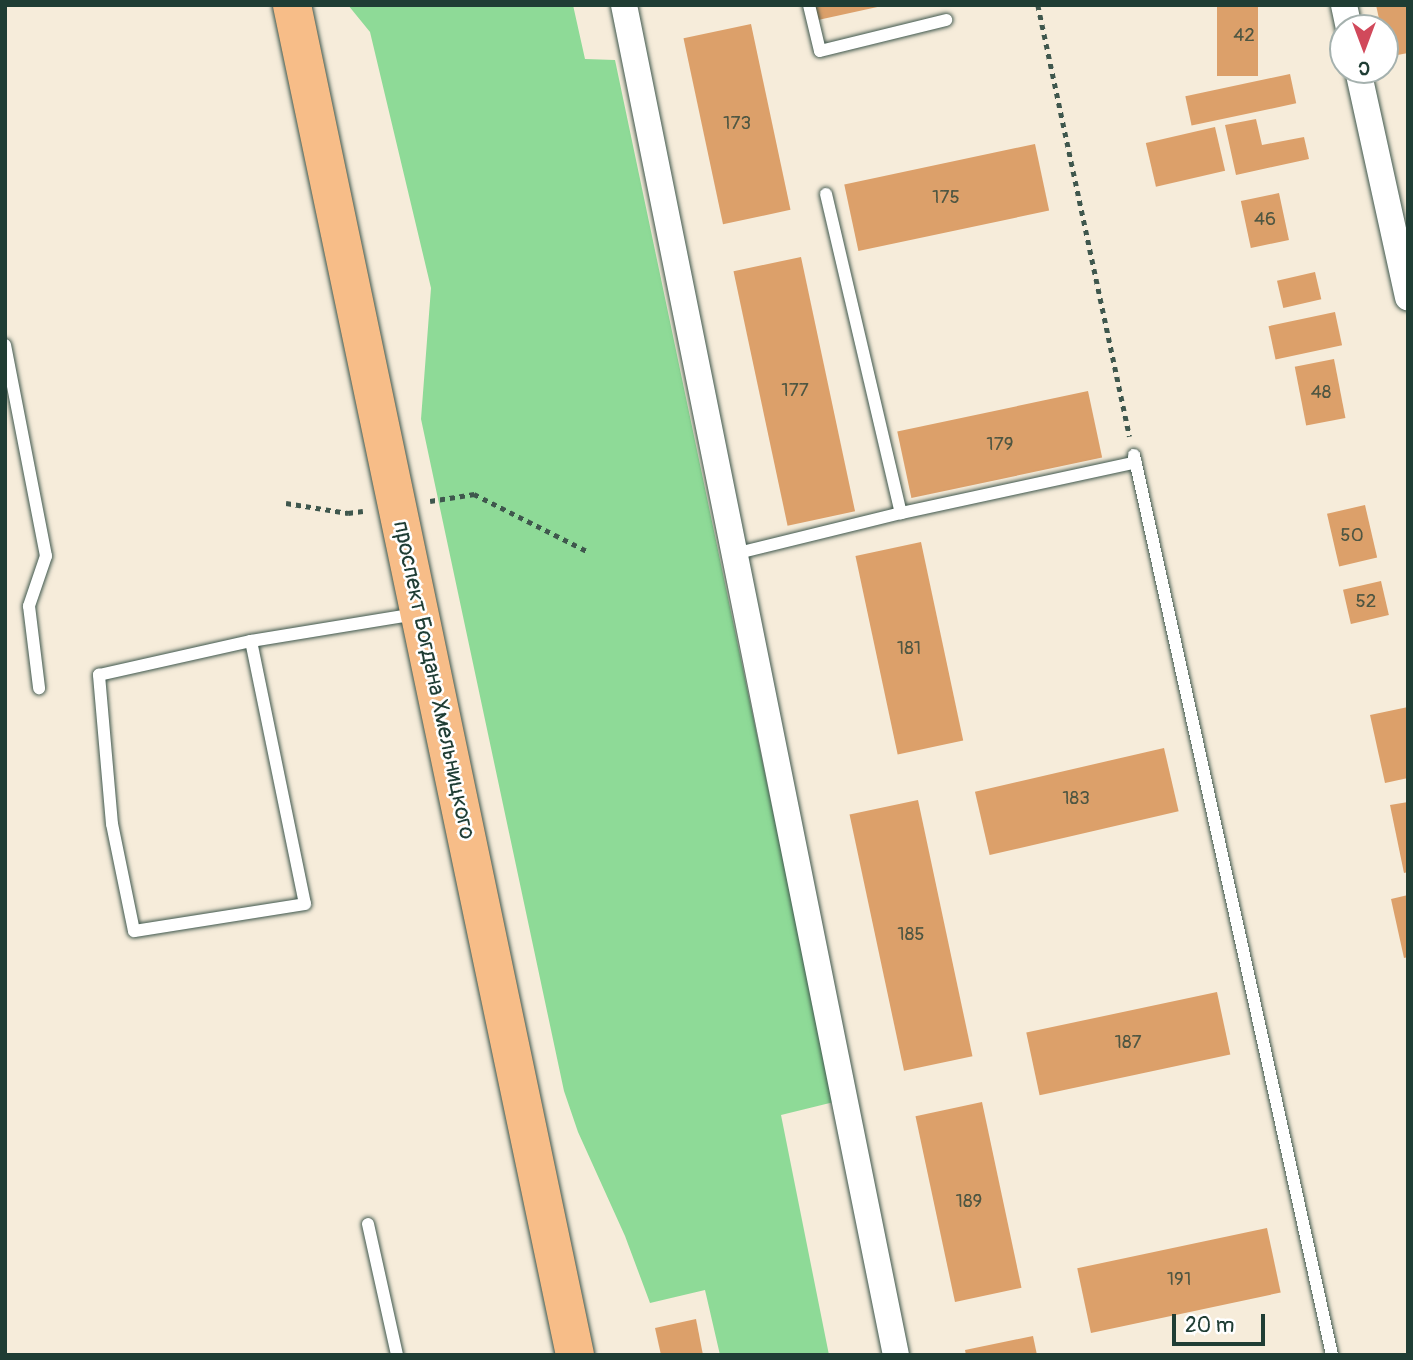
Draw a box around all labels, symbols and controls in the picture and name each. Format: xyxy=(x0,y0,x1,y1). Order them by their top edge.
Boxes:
north arrow xyxy=(1329,14,1399,84)
house number: 42 xyxy=(1233,25,1255,47)
text: С xyxy=(1358,56,1370,80)
house number: 173 xyxy=(723,113,751,135)
house number: 175 xyxy=(932,187,960,209)
house number: 46 xyxy=(1254,209,1276,231)
house number: 177 xyxy=(781,380,809,402)
house number: 48 xyxy=(1311,382,1331,404)
house number: 179 xyxy=(986,434,1014,456)
street label: проспект Богдана Хмельницкого xyxy=(387,518,481,842)
house number: 50 xyxy=(1340,525,1364,547)
house number: 52 xyxy=(1356,591,1376,613)
house number: 181 xyxy=(897,638,921,660)
house number: 183 xyxy=(1062,788,1090,810)
house number: 185 xyxy=(897,924,925,946)
house number: 187 xyxy=(1114,1032,1142,1054)
house number: 189 xyxy=(956,1191,982,1213)
house number: 191 xyxy=(1167,1269,1191,1291)
scale bar xyxy=(1175,1300,1268,1344)
text: 20 m xyxy=(1185,1312,1234,1339)

